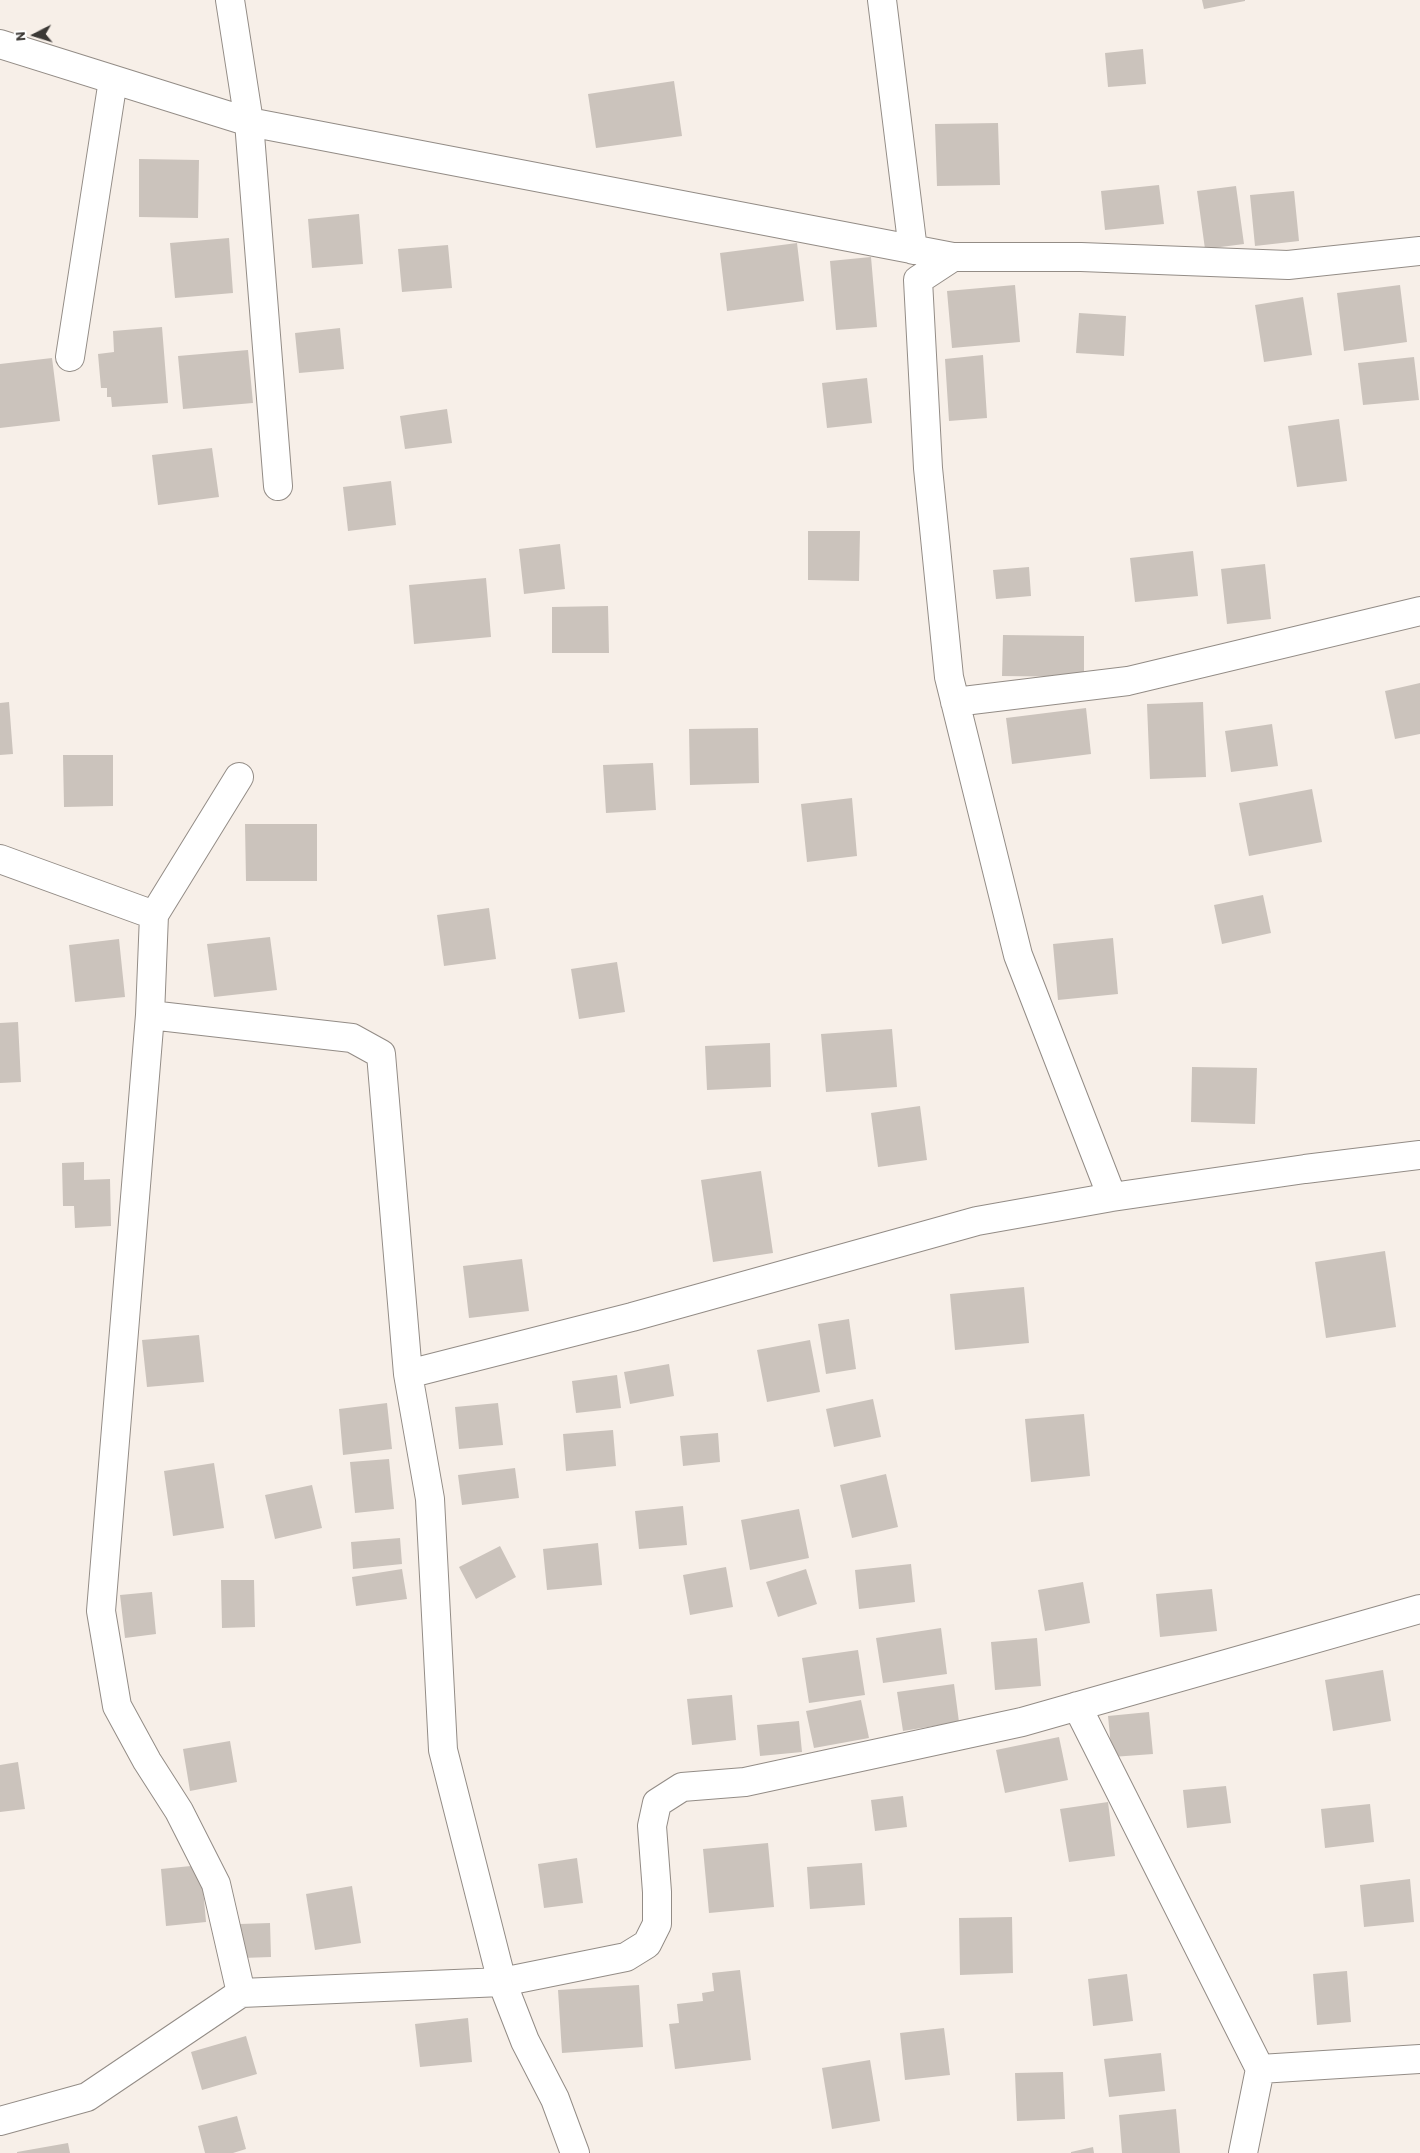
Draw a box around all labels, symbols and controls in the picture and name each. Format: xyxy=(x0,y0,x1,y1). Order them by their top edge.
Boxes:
north arrow xyxy=(10,10,60,60)
text: N xyxy=(11,31,28,42)

